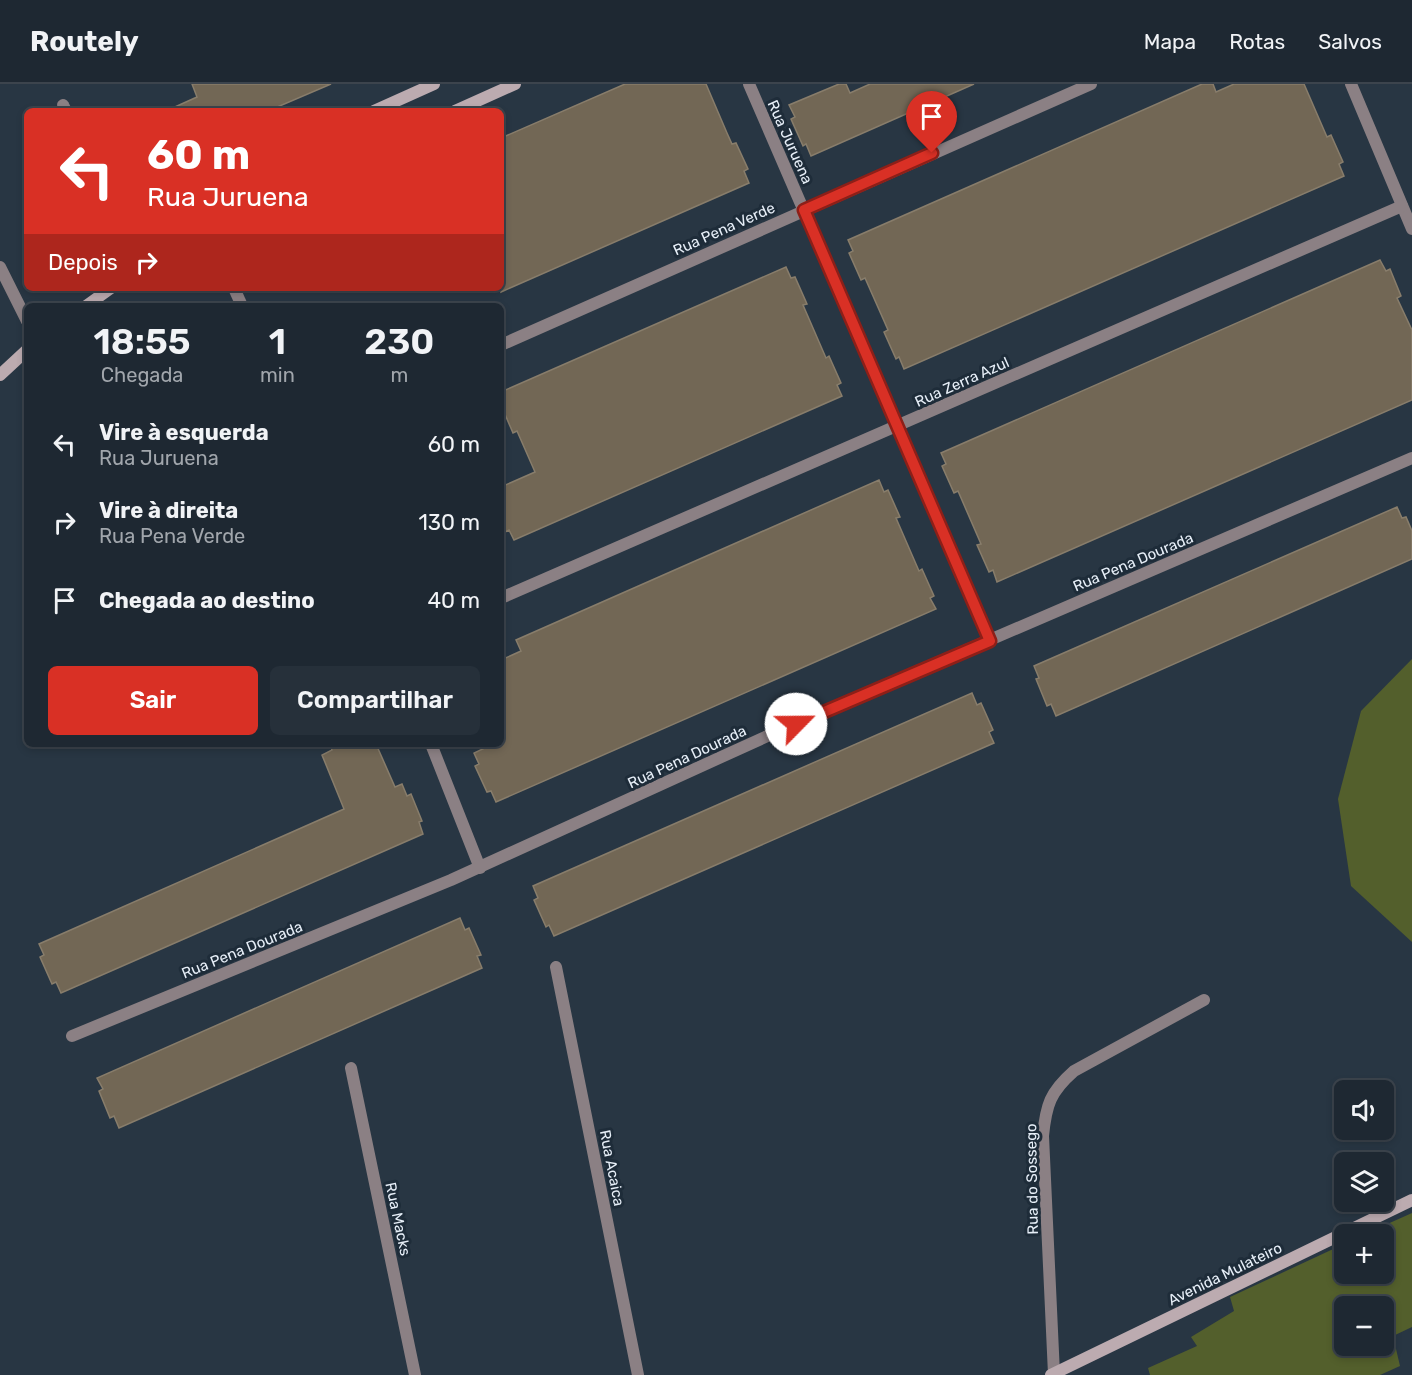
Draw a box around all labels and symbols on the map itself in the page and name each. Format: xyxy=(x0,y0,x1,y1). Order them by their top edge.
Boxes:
pin xyxy=(906,91,957,153)
street label: Rua Juruena xyxy=(764,97,816,187)
street label: Rua Pena Verde xyxy=(670,198,778,260)
street label: Rua Zerra Azul xyxy=(912,353,1012,411)
street label: Rua Pena Dourada xyxy=(1070,529,1196,595)
position arrow xyxy=(764,692,828,756)
street label: Rua Pena Dourada xyxy=(625,722,749,792)
street label: Rua Pena Dourada xyxy=(179,918,305,982)
street label: Rua do Sossego xyxy=(1022,1123,1042,1235)
street label: Rua Acaica xyxy=(596,1128,628,1208)
street label: Rua Macks xyxy=(381,1181,415,1258)
street label: Avenida Mulateiro xyxy=(1165,1239,1285,1309)

